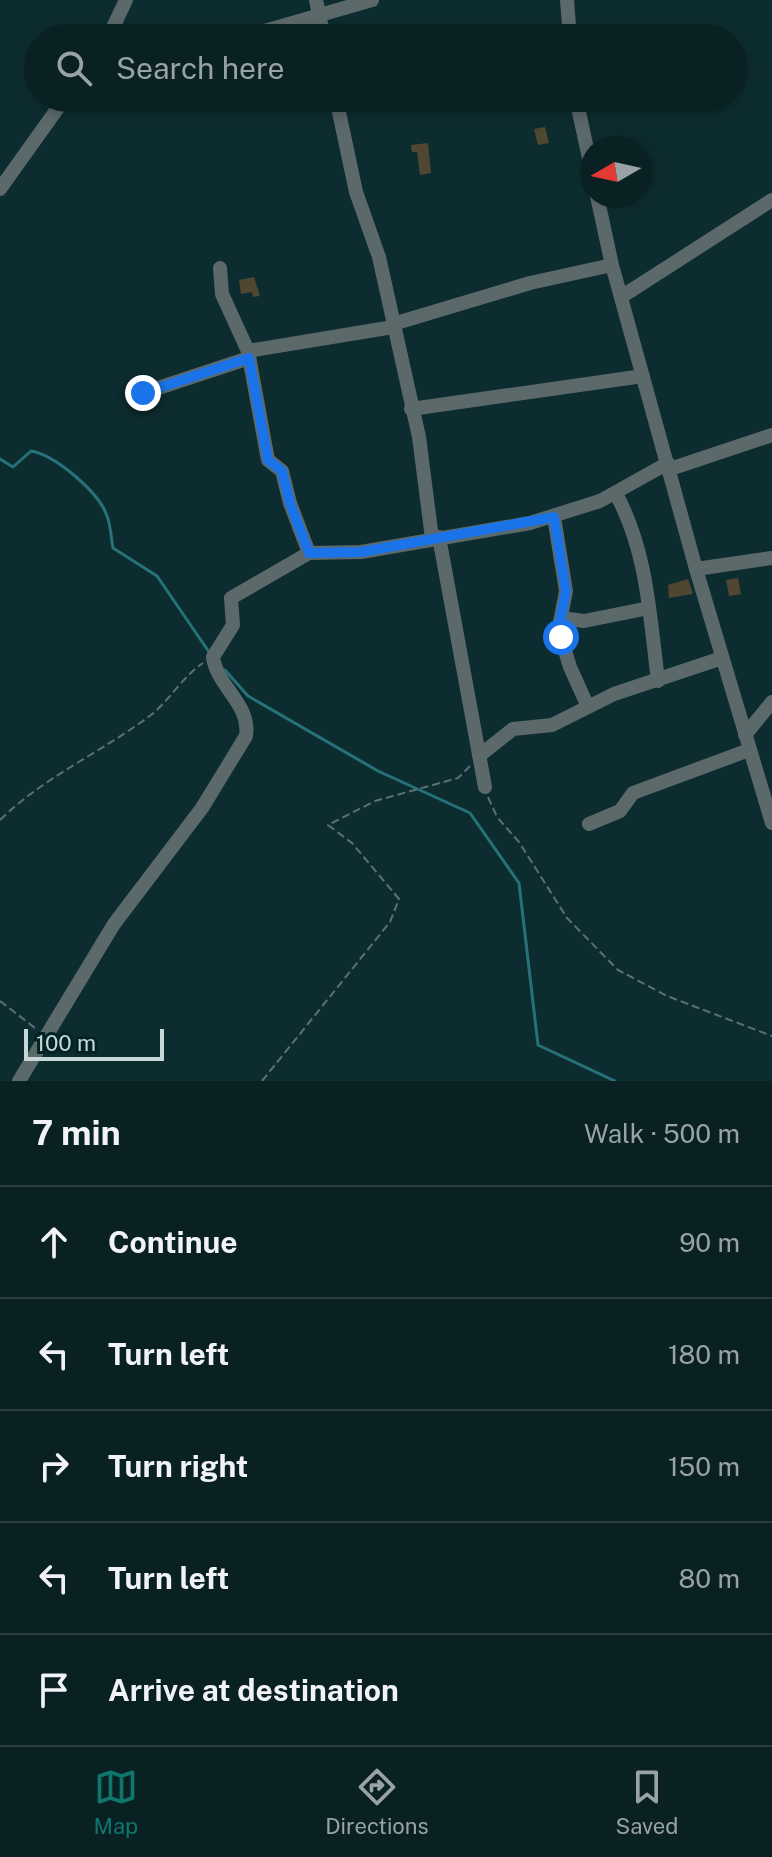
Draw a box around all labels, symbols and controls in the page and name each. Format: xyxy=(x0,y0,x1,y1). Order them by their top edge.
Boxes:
search box xyxy=(24,24,748,112)
icon: search xyxy=(52,46,96,90)
text: Search here xyxy=(116,50,284,86)
north arrow xyxy=(580,136,652,208)
route end xyxy=(125,375,161,411)
route start xyxy=(543,619,579,655)
scale bar xyxy=(24,1025,164,1061)
text: 100 m xyxy=(36,1030,96,1056)
text: 7 min xyxy=(32,1113,121,1153)
text: Walk · 500 m xyxy=(584,1118,740,1149)
icon: ahead xyxy=(32,1220,76,1264)
text: Continue xyxy=(108,1224,238,1260)
text: 90 m xyxy=(679,1227,740,1258)
icon: left xyxy=(32,1332,76,1376)
text: Turn left xyxy=(108,1336,229,1372)
text: 180 m xyxy=(668,1339,740,1370)
icon: right xyxy=(32,1444,76,1488)
text: Turn right xyxy=(108,1448,248,1484)
text: 150 m xyxy=(668,1451,740,1482)
icon: left xyxy=(32,1556,76,1600)
text: Turn left xyxy=(108,1560,229,1596)
text: 80 m xyxy=(679,1563,740,1594)
icon: arrive xyxy=(32,1668,76,1712)
text: Arrive at destination xyxy=(108,1672,399,1708)
tab: Map xyxy=(94,1765,138,1839)
tab: Directions xyxy=(325,1765,429,1839)
tab: Saved xyxy=(616,1765,678,1839)

